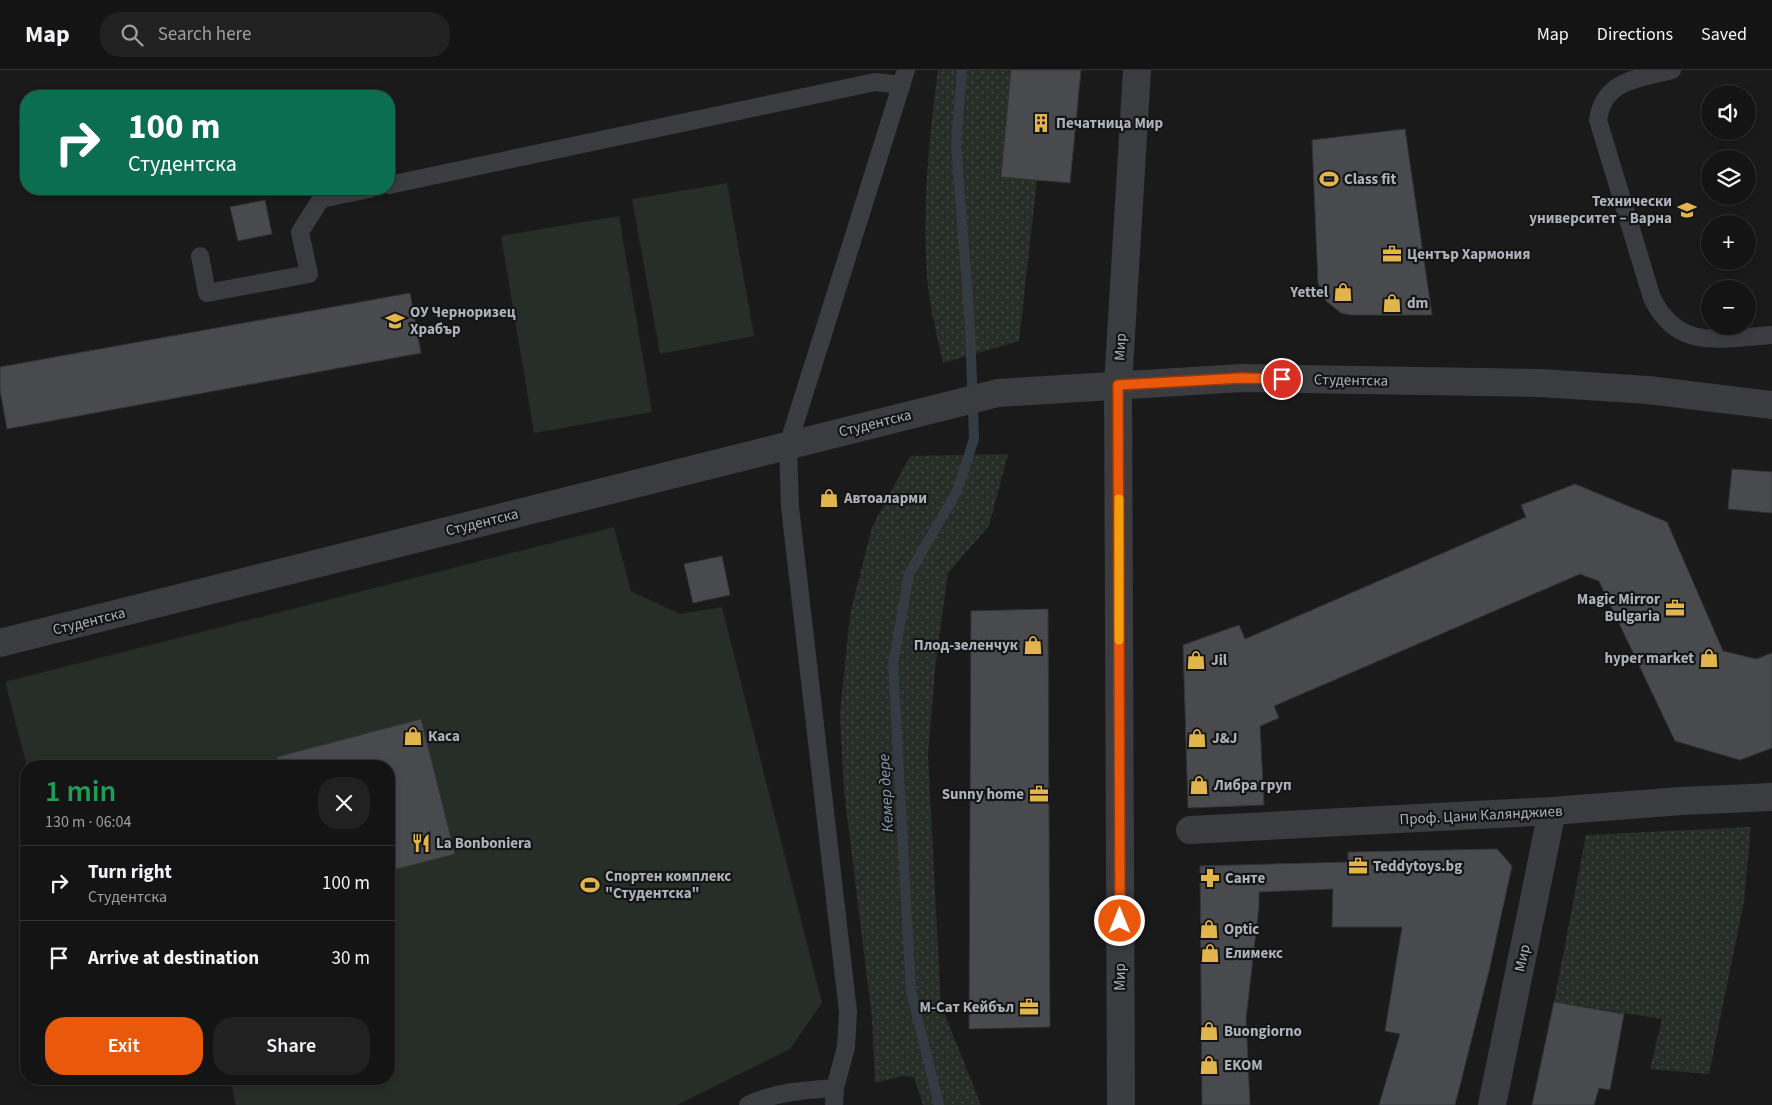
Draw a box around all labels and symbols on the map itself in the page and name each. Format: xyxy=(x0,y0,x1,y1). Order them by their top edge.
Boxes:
building icon: Печатница Мир xyxy=(1030,112,1052,134)
place label: Печатница Мир xyxy=(1056,113,1164,134)
sports icon: Class fit xyxy=(1318,168,1340,190)
place label: Class fit xyxy=(1344,169,1396,190)
place label: Технически университет – Варна xyxy=(1529,191,1672,229)
school or university icon: Технически университет – Варна xyxy=(1676,199,1698,221)
office icon: Център Хармония xyxy=(1381,243,1403,265)
place label: Център Хармония xyxy=(1407,244,1531,265)
shop icon: Yettel xyxy=(1332,281,1354,303)
place label: Yettel xyxy=(1289,282,1329,303)
shop icon: dm xyxy=(1381,292,1403,314)
place label: dm xyxy=(1407,293,1428,314)
place label: ОУ Черноризец Храбър xyxy=(410,302,516,340)
school or university icon: ОУ Черноризец Храбър xyxy=(384,310,406,332)
street label: Мир xyxy=(1109,333,1132,361)
pin xyxy=(1261,358,1303,400)
street label: Студентска xyxy=(1314,369,1388,392)
street label: Студентска xyxy=(837,404,914,443)
shop icon: Автоаларми xyxy=(818,487,840,509)
place label: Автоаларми xyxy=(843,488,927,509)
street label: Студентска xyxy=(444,503,521,542)
place label: Magic Mirror Bulgaria xyxy=(1577,589,1660,627)
office icon: Magic Mirror Bulgaria xyxy=(1664,597,1686,619)
street label: Студентска xyxy=(51,602,128,641)
shop icon: Плод-зеленчук xyxy=(1022,634,1044,656)
place label: Плод-зеленчук xyxy=(914,635,1019,656)
shop icon: hyper market xyxy=(1698,647,1720,669)
place label: hyper market xyxy=(1604,648,1694,669)
shop icon: Jil xyxy=(1185,649,1207,671)
place label: Jil xyxy=(1211,650,1228,671)
shop icon: Каса xyxy=(402,725,424,747)
place label: Каса xyxy=(428,726,460,747)
shop icon: J&J xyxy=(1186,727,1208,749)
place label: J&J xyxy=(1212,728,1237,749)
water label: Кемер дере xyxy=(873,753,899,833)
shop icon: Либра груп xyxy=(1188,774,1210,796)
place label: Либра груп xyxy=(1213,775,1292,796)
office icon: Sunny home xyxy=(1028,783,1050,805)
place label: Sunny home xyxy=(942,784,1024,805)
street label: Проф. Цани Калянджиев xyxy=(1399,801,1563,830)
restaurant icon: La Bonboniera xyxy=(410,832,432,854)
place label: La Bonboniera xyxy=(436,833,532,854)
office icon: Teddytoys.bg xyxy=(1347,855,1369,877)
place label: Teddytoys.bg xyxy=(1373,856,1462,877)
place label: Спортен комплекс "Студентска" xyxy=(605,866,731,904)
pharmacy icon: Санте xyxy=(1199,867,1221,889)
place label: Санте xyxy=(1225,868,1265,889)
sports icon: Спортен комплекс "Студентска" xyxy=(579,874,601,896)
position arrow xyxy=(1093,894,1145,946)
shop icon: Optic xyxy=(1198,918,1220,940)
place label: Optic xyxy=(1224,919,1259,940)
shop icon: Елимекс xyxy=(1199,942,1221,964)
street label: Мир xyxy=(1509,942,1536,974)
place label: Елимекс xyxy=(1225,943,1283,964)
street label: Мир xyxy=(1110,963,1131,991)
office icon: М-Сат Кейбъл xyxy=(1018,996,1040,1018)
place label: М-Сат Кейбъл xyxy=(920,997,1014,1018)
shop icon: Buongiorno xyxy=(1198,1020,1220,1042)
place label: Buongiorno xyxy=(1224,1021,1302,1042)
shop icon: EKOM xyxy=(1198,1054,1220,1076)
place label: EKOM xyxy=(1224,1055,1263,1076)

